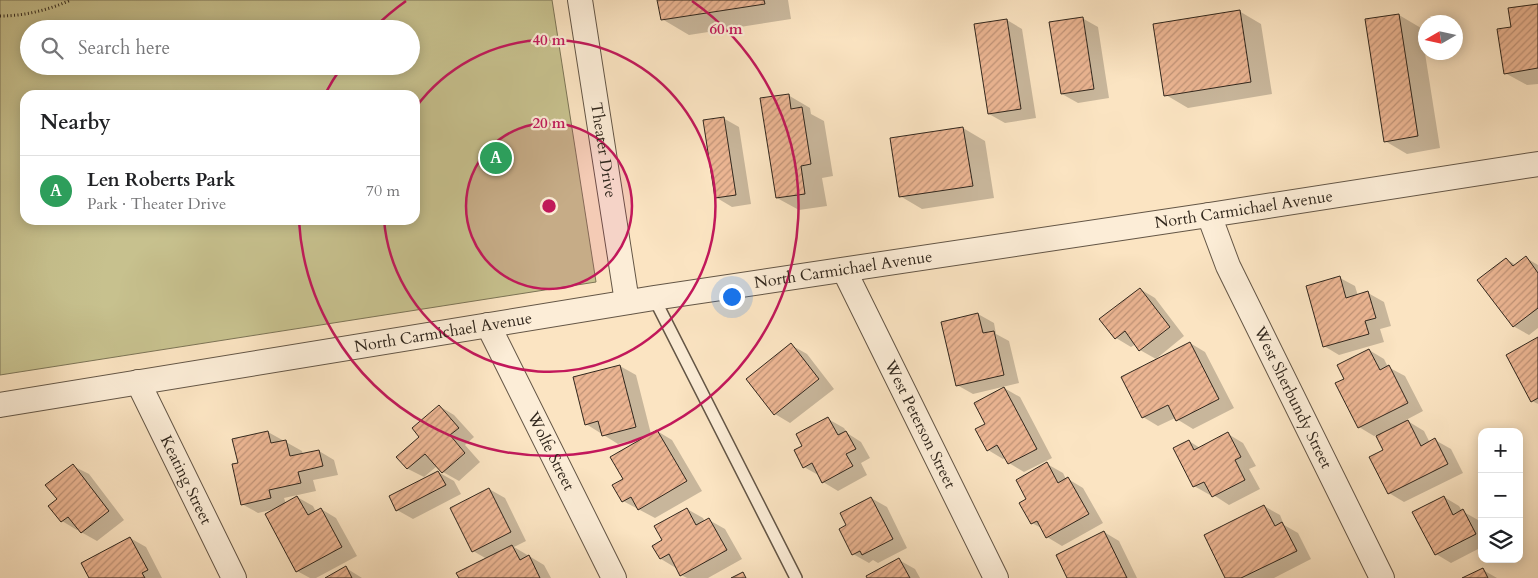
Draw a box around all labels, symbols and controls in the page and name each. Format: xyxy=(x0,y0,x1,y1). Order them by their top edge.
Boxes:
north arrow xyxy=(1418,15,1463,60)
text: 60 m xyxy=(709,19,743,39)
search box xyxy=(20,20,420,75)
text: 40 m xyxy=(532,30,566,50)
icon: search xyxy=(38,34,66,62)
text: Search here xyxy=(78,35,170,61)
street label: Theater Drive xyxy=(585,101,622,199)
text: Nearby xyxy=(40,108,111,137)
text: 20 m xyxy=(532,113,566,133)
pin: A xyxy=(480,139,512,177)
text: Len Roberts Park xyxy=(87,167,235,193)
text: A xyxy=(50,180,62,202)
text: 70 m xyxy=(366,180,400,202)
street label: North Carmichael Avenue xyxy=(1153,185,1334,234)
text: Park · Theater Drive xyxy=(87,193,226,215)
centre of rings xyxy=(540,197,558,215)
street label: North Carmichael Avenue xyxy=(753,246,934,294)
your location xyxy=(719,284,745,310)
street label: North Carmichael Avenue xyxy=(353,307,534,358)
street label: West Sherbundy Street xyxy=(1248,322,1337,472)
street label: West Peterson Street xyxy=(879,355,961,492)
street label: Wolfe Street xyxy=(522,407,580,494)
map controls xyxy=(1478,428,1523,563)
button: + xyxy=(1478,428,1523,473)
street label: Keating Street xyxy=(155,432,217,528)
button: − xyxy=(1478,473,1523,518)
button: layers xyxy=(1478,518,1523,563)

